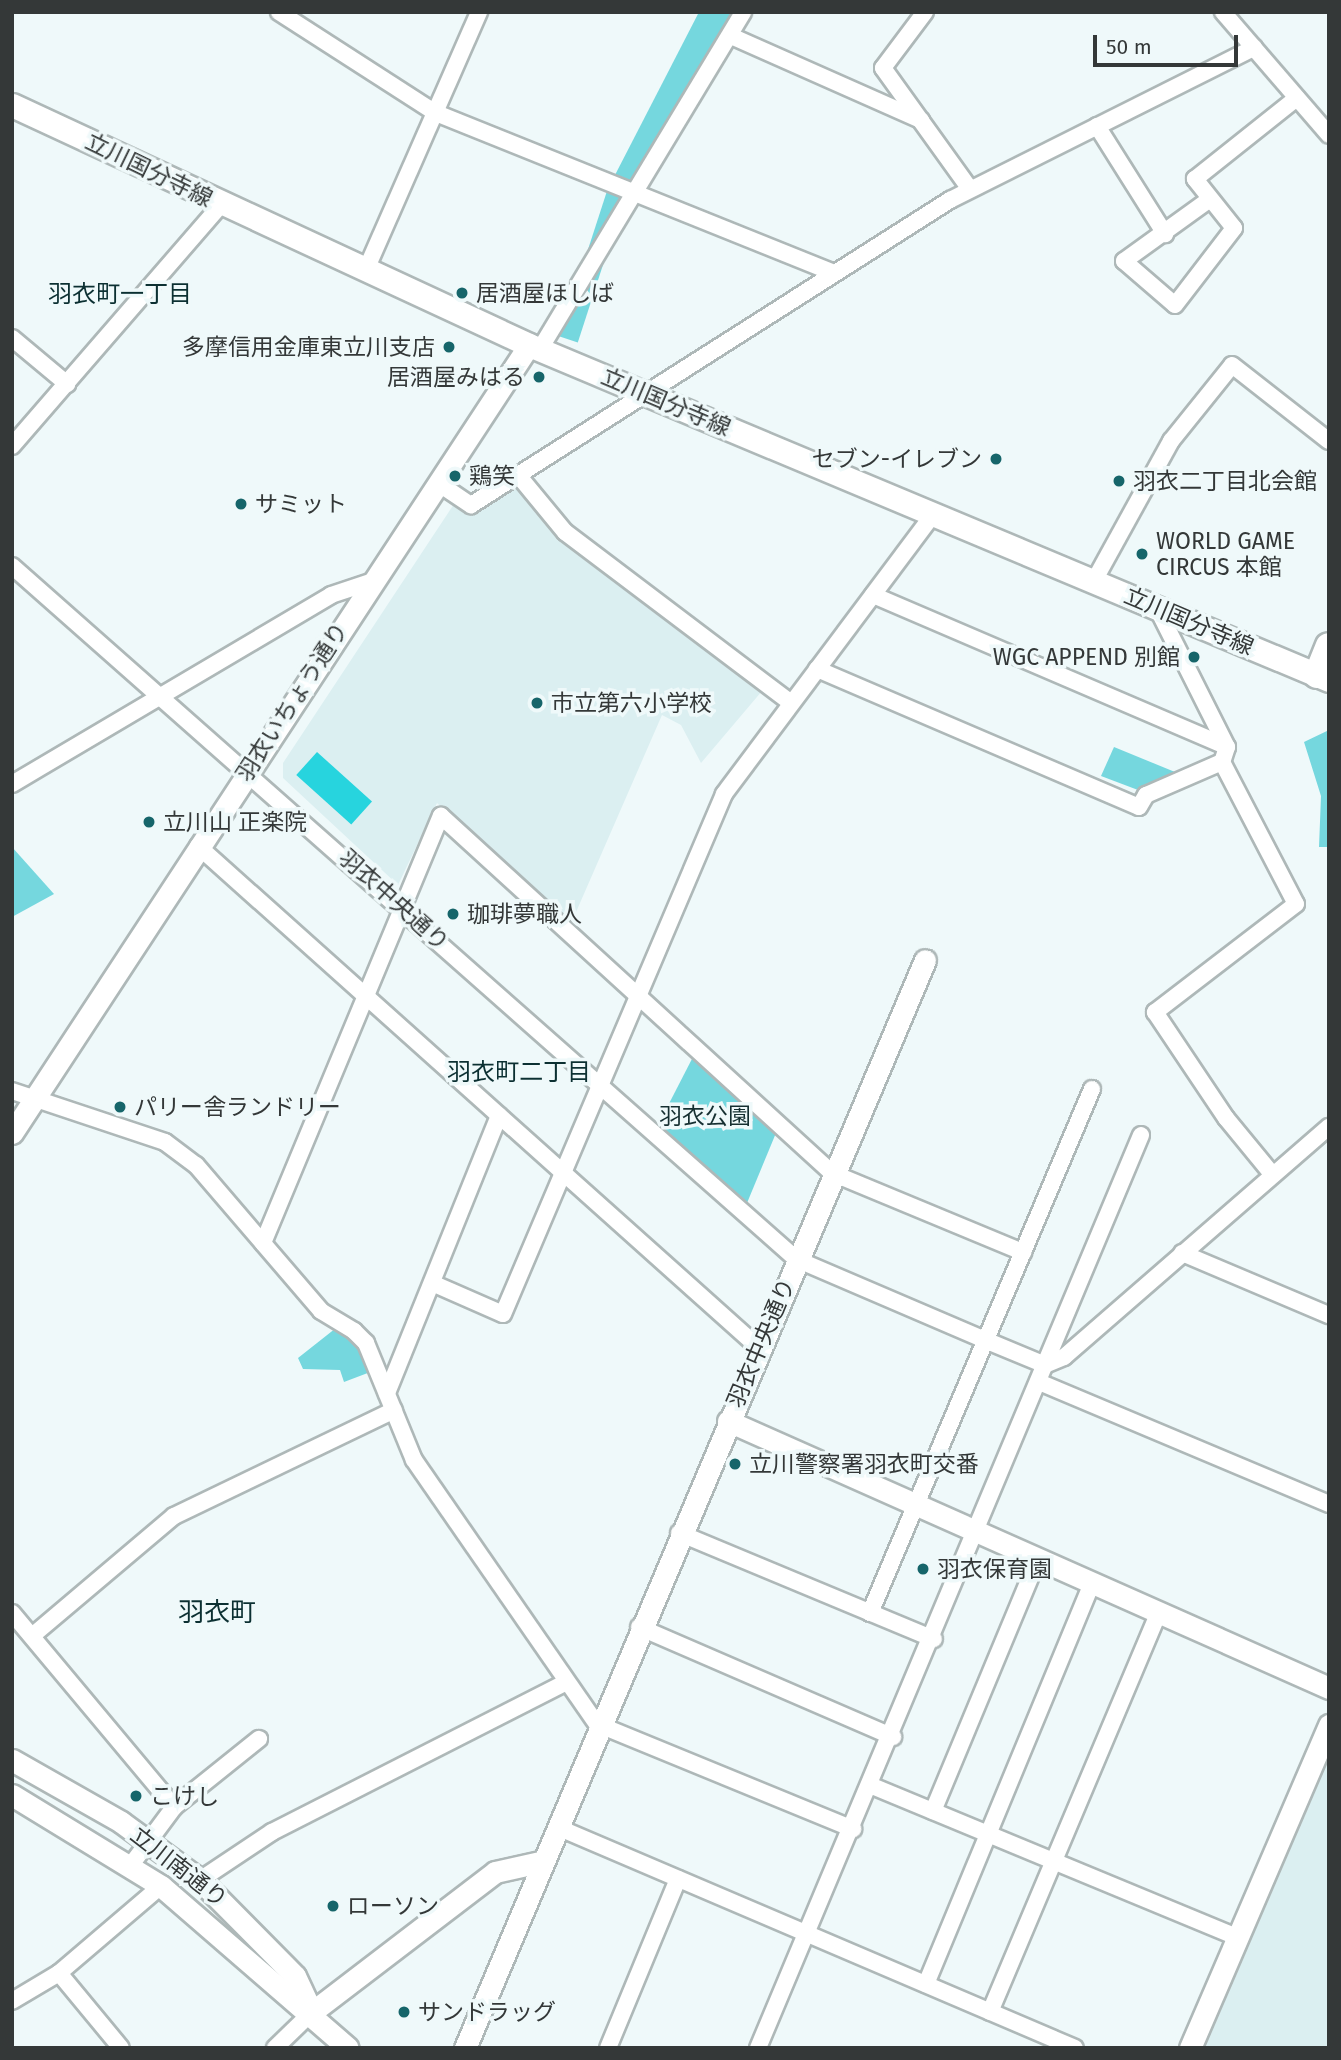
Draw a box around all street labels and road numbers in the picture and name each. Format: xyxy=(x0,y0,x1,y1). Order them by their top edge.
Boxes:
street label: 立川国分寺線 xyxy=(81,127,217,213)
street label: 立川国分寺線 xyxy=(597,362,735,442)
street label: 立川国分寺線 xyxy=(1120,581,1258,661)
street label: 羽衣いちょう通り xyxy=(230,617,354,787)
street label: 羽衣中央通り xyxy=(333,844,455,956)
street label: 羽衣中央通り xyxy=(721,1274,801,1412)
street label: 立川南通り xyxy=(125,1821,233,1913)

